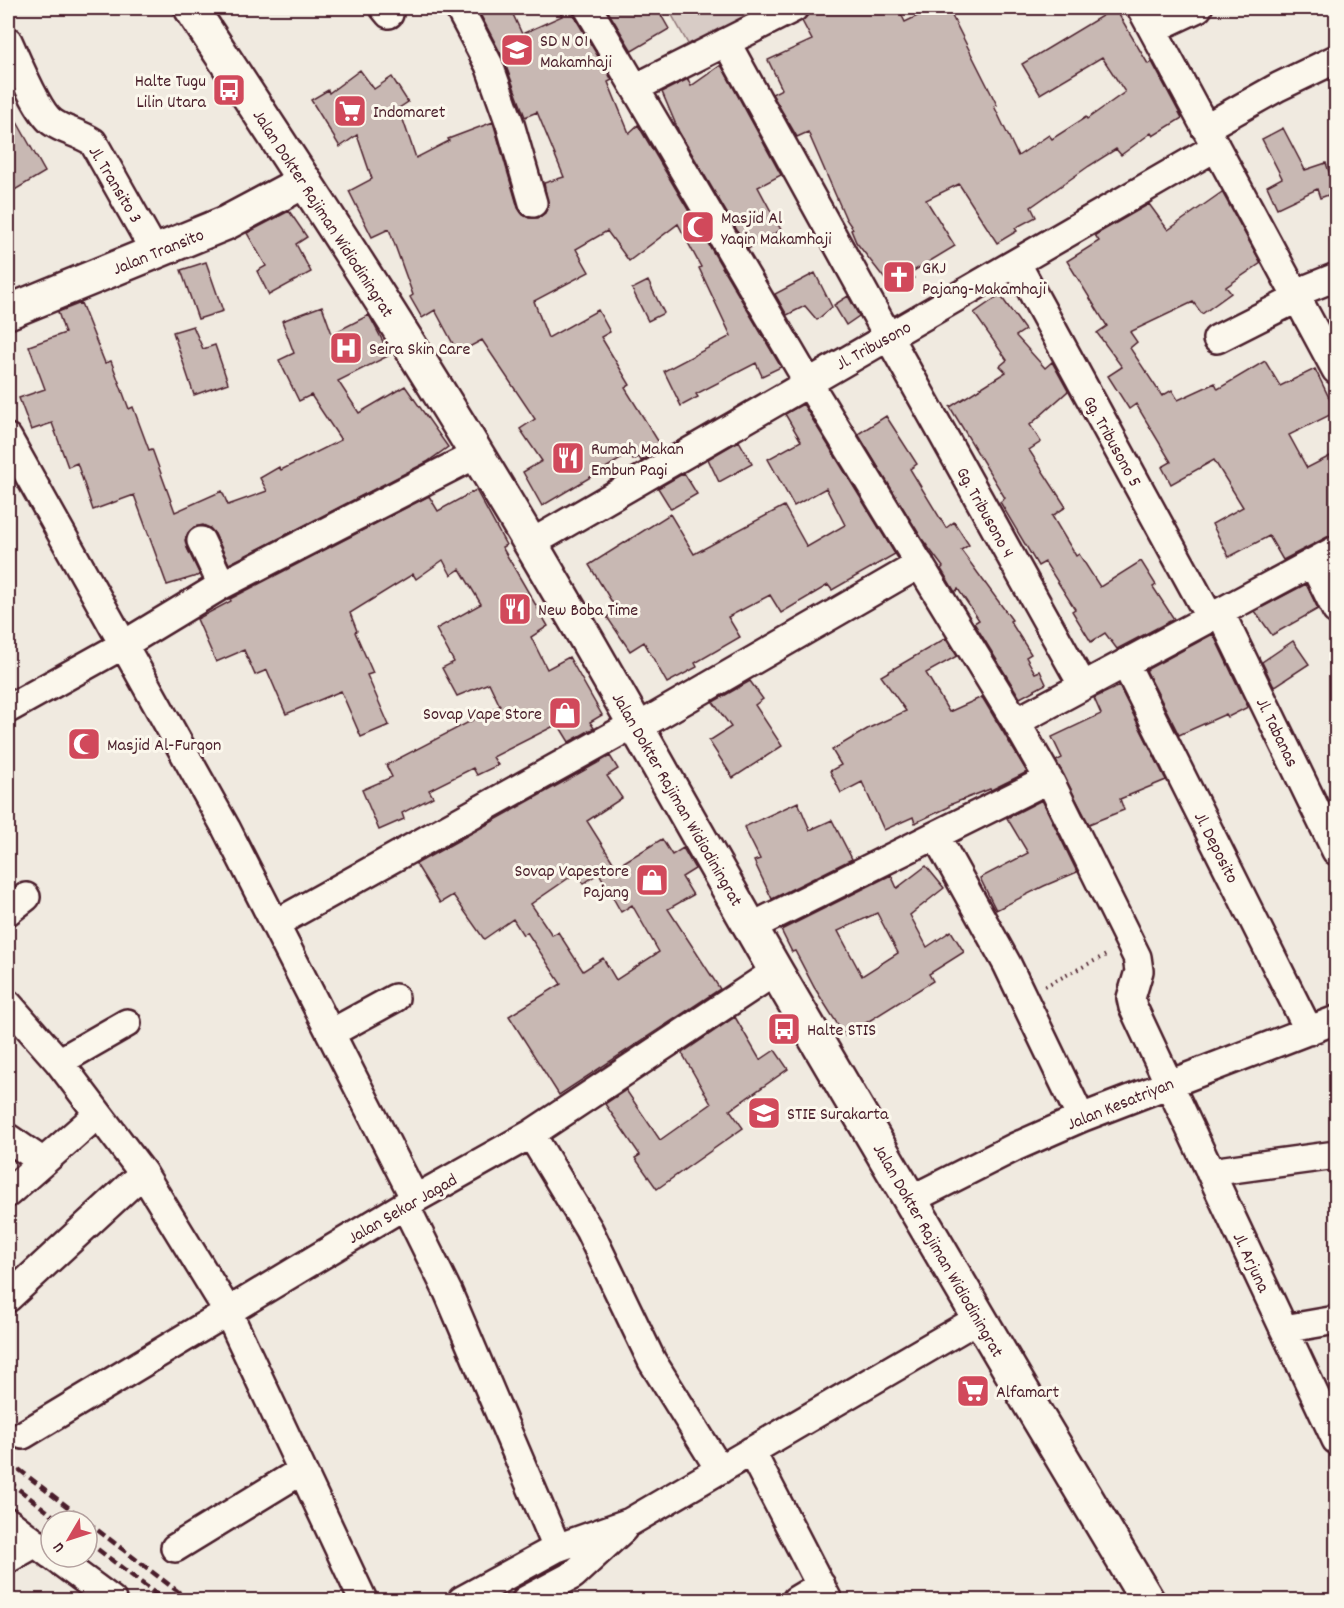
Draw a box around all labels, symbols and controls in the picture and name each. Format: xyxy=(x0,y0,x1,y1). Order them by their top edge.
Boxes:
place label: SD N 01 Makamhaji xyxy=(540,30,612,76)
school or university icon: SD N 01 Makamhaji xyxy=(499,32,535,68)
place label: Halte Tugu Lilin Utara xyxy=(135,70,207,116)
bus stop icon: Halte Tugu Lilin Utara xyxy=(211,72,247,108)
supermarket icon: Indomaret xyxy=(332,93,368,129)
place label: Indomaret xyxy=(373,101,446,126)
street label: Jalan Dokter Rajiman Widiodiningrat xyxy=(245,106,399,324)
street label: Jl. Transito 3 xyxy=(81,142,147,229)
place label: Masjid Al Yaqin Makamhaji xyxy=(721,207,832,253)
mosque icon: Masjid Al Yaqin Makamhaji xyxy=(680,209,716,245)
street label: Jalan Transito xyxy=(110,224,208,283)
place label: GKJ Pajang-Makamhaji xyxy=(922,257,1046,303)
church icon: GKJ Pajang-Makamhaji xyxy=(881,259,917,295)
street label: Jl. Tribusono xyxy=(832,316,916,378)
hospital icon: Seira Skin Care xyxy=(328,330,364,366)
place label: Seira Skin Care xyxy=(369,338,470,363)
street label: Gg. Tribusono 5 xyxy=(1075,392,1146,493)
place label: Rumah Makan Embun Pagi xyxy=(591,438,684,484)
restaurant icon: Rumah Makan Embun Pagi xyxy=(550,440,586,476)
street label: Gg. Tribusono 4 xyxy=(949,463,1019,563)
restaurant icon: New Boba Time xyxy=(497,591,533,627)
place label: New Boba Time xyxy=(538,599,638,624)
street label: Jalan Dokter Rajiman Widiodiningrat xyxy=(604,689,748,912)
street label: Jl. Tabanas xyxy=(1248,694,1303,772)
shop icon: Sovap Vape Store xyxy=(547,695,583,731)
place label: Sovap Vape Store xyxy=(423,703,542,728)
mosque icon: Masjid Al-Furqon xyxy=(66,726,102,762)
place label: Masjid Al-Furqon xyxy=(107,734,221,759)
street label: Jl. Deposito xyxy=(1186,808,1243,888)
place label: Sovap Vapestore Pajang xyxy=(515,860,629,906)
shop icon: Sovap Vapestore Pajang xyxy=(634,862,670,898)
bus stop icon: Halte STIS xyxy=(766,1011,802,1047)
place label: Halte STIS xyxy=(807,1019,876,1044)
street label: Jalan Kesatriyan xyxy=(1064,1073,1178,1138)
school or university icon: STIE Surakarta xyxy=(746,1095,782,1131)
place label: STIE Surakarta xyxy=(787,1103,889,1128)
street label: Jalan Dokter Rajiman Widiodiningrat xyxy=(865,1140,1009,1363)
street label: Jalan Sekar Jagad xyxy=(344,1169,463,1252)
street label: Jl. Arjuna xyxy=(1225,1229,1275,1298)
supermarket icon: Alfamart xyxy=(955,1373,991,1409)
place label: Alfamart xyxy=(996,1381,1059,1406)
north arrow xyxy=(39,1509,99,1569)
text: U xyxy=(48,1536,71,1557)

